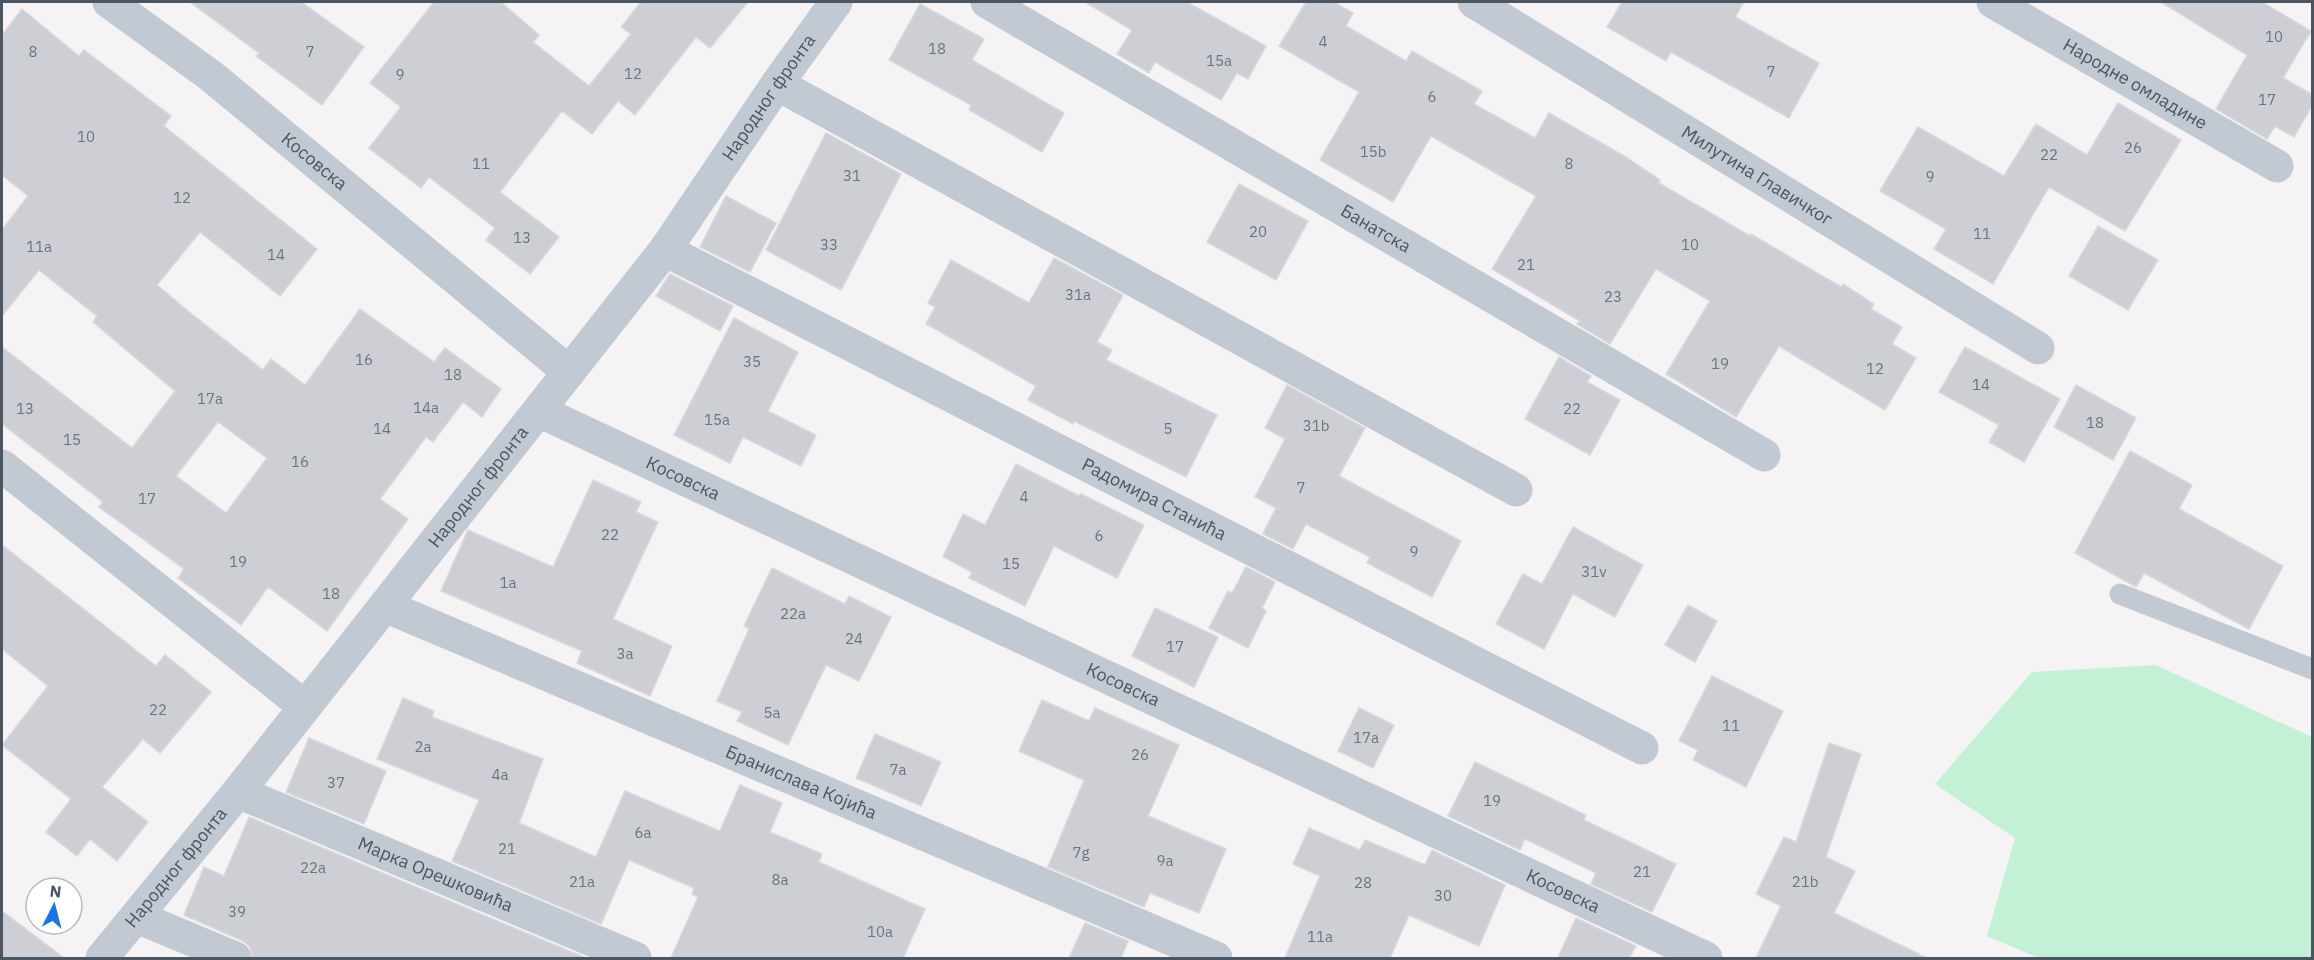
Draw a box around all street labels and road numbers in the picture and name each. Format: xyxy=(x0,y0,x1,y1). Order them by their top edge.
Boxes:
street label: Народног фронта xyxy=(717,29,820,165)
street label: Народне омладине xyxy=(2059,33,2212,134)
street label: Милутина Главичког xyxy=(1677,120,1837,230)
street label: Косовска xyxy=(277,127,353,195)
street label: Банатска xyxy=(1337,199,1416,258)
street label: Народног фронта xyxy=(423,421,533,552)
street label: Косовска xyxy=(642,451,724,505)
street label: Радомира Станића xyxy=(1078,452,1231,545)
street label: Косовска xyxy=(1083,657,1164,712)
street label: Бранислава Којића xyxy=(722,740,881,824)
street label: Народног фронта xyxy=(120,802,232,932)
street label: Марка Орешковића xyxy=(355,831,517,917)
street label: Косовска xyxy=(1523,863,1604,918)

